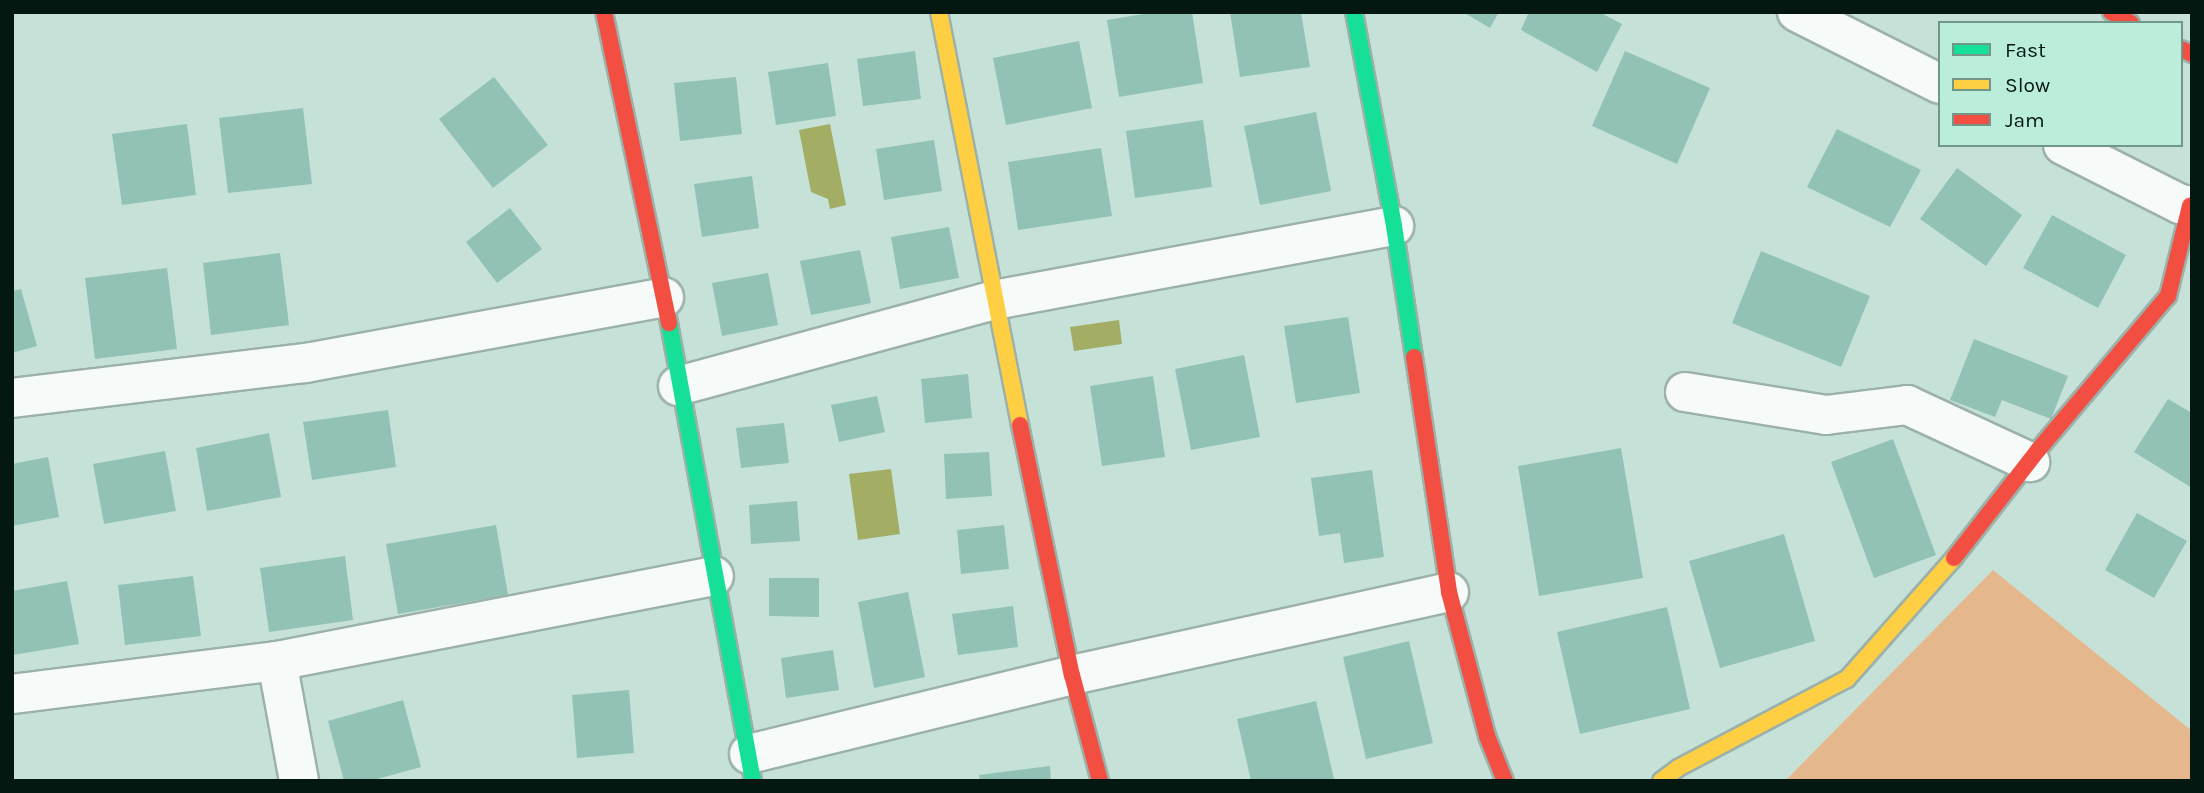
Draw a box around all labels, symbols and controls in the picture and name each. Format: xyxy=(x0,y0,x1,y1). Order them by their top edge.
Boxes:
legend xyxy=(1938,21,2183,147)
text: Fast xyxy=(2005,38,2046,62)
text: Slow xyxy=(2005,73,2050,97)
text: Jam xyxy=(2005,108,2045,132)

